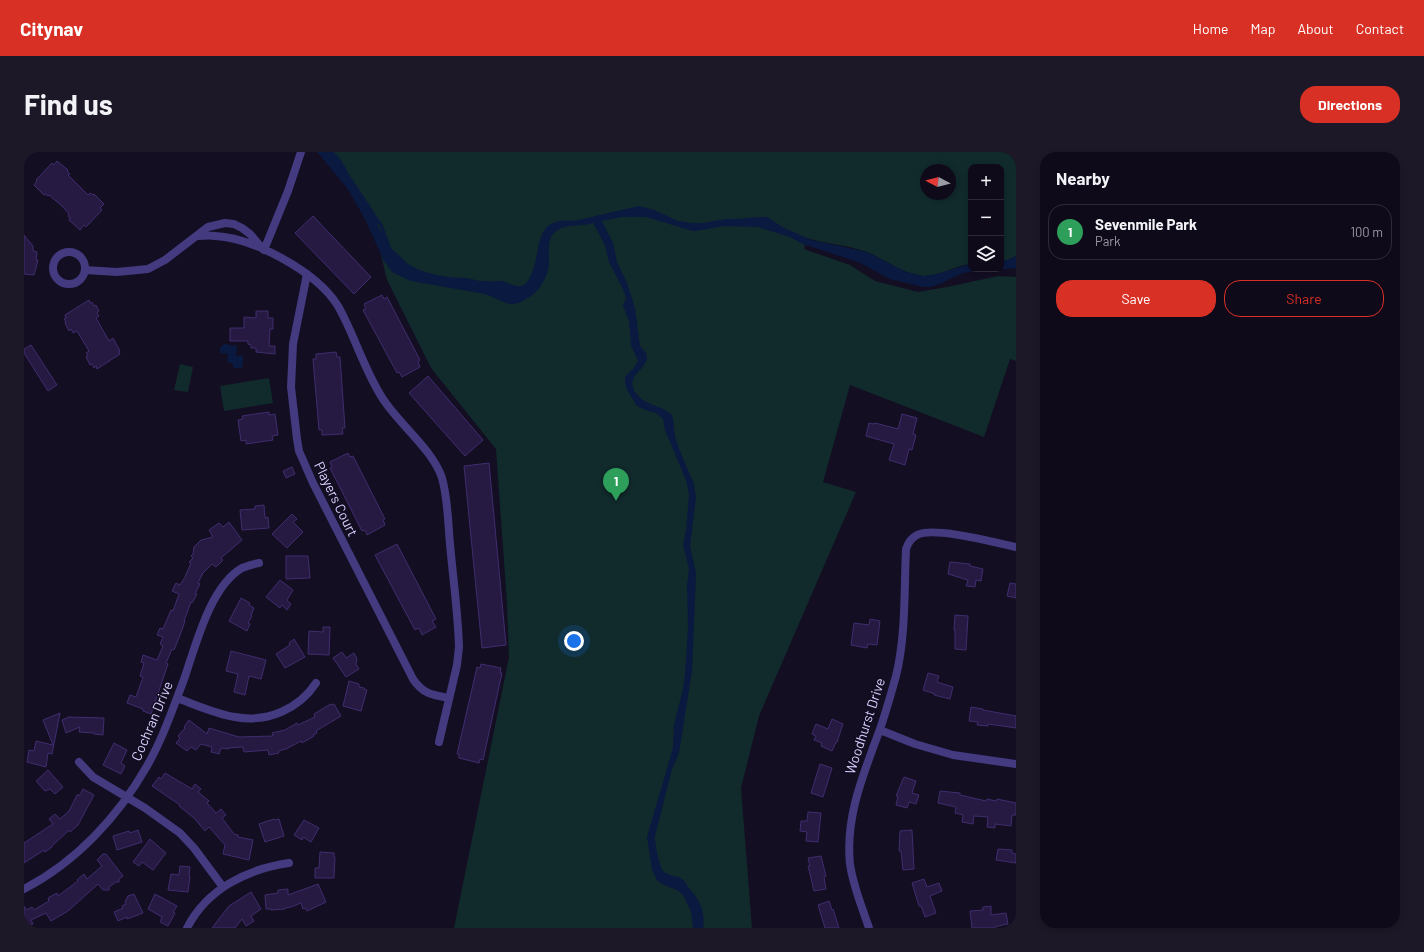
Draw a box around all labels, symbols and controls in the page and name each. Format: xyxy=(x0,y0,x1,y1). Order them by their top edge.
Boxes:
text: Citynav xyxy=(20,17,83,40)
text: Home xyxy=(1193,20,1229,37)
text: Map xyxy=(1251,20,1275,37)
text: About xyxy=(1297,20,1334,37)
text: Contact xyxy=(1356,20,1404,37)
button: Directions xyxy=(1300,86,1400,123)
text: Find us xyxy=(24,87,113,121)
north arrow xyxy=(920,164,956,200)
map controls xyxy=(968,164,1004,272)
button: + xyxy=(968,164,1004,200)
text: Nearby xyxy=(1056,168,1110,188)
button: − xyxy=(968,200,1004,236)
text: Sevenmile Park xyxy=(1095,215,1197,233)
text: 1 xyxy=(1068,224,1072,240)
text: 100 m xyxy=(1350,224,1383,240)
text: Park xyxy=(1095,233,1121,249)
button: layers xyxy=(968,236,1004,272)
button: Save xyxy=(1056,280,1216,317)
button: Share xyxy=(1224,280,1384,317)
street label: Players Court xyxy=(311,459,362,539)
pin: 1 xyxy=(603,468,629,501)
your location xyxy=(564,631,584,651)
street label: Woodhurst Drive xyxy=(841,675,888,776)
street label: Cochran Drive xyxy=(127,678,176,763)

